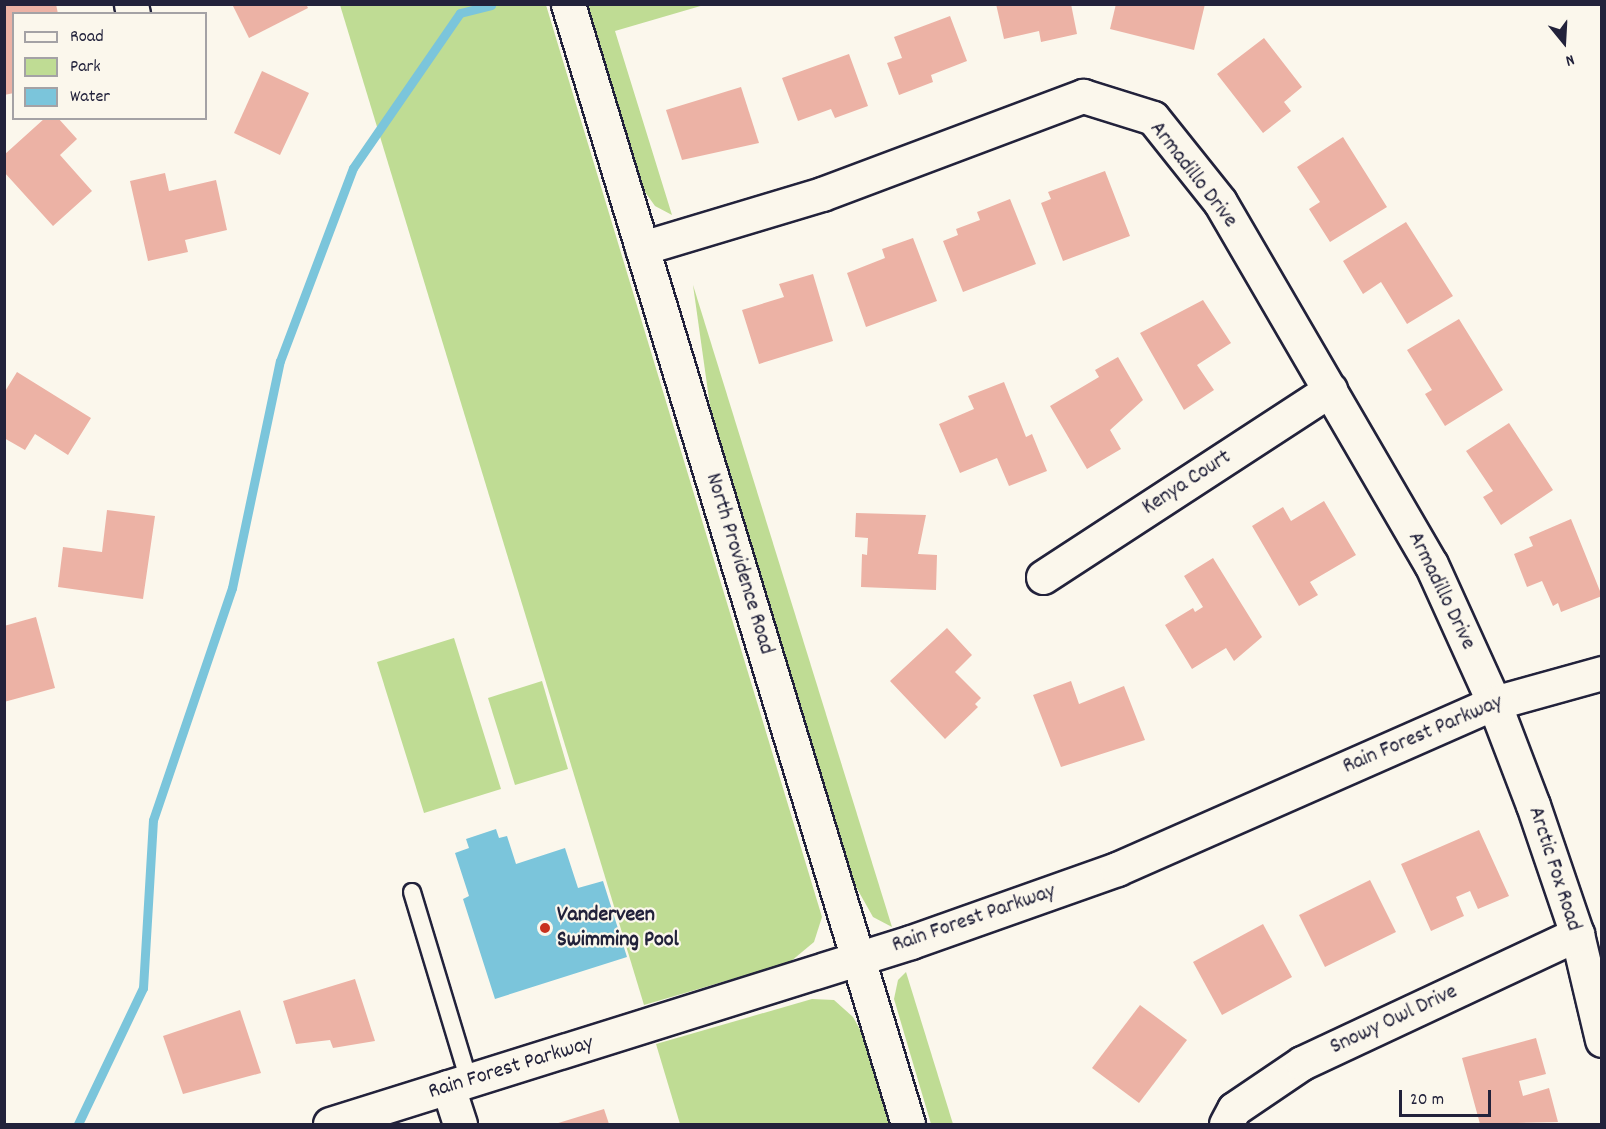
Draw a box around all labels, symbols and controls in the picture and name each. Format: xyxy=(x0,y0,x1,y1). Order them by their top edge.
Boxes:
legend xyxy=(12,12,207,120)
north arrow xyxy=(1534,12,1594,72)
text: Road xyxy=(70,25,104,50)
text: N xyxy=(1562,47,1577,72)
text: Park xyxy=(70,55,101,80)
text: Water xyxy=(70,85,110,110)
street label: Armadillo Drive xyxy=(1143,117,1243,233)
street label: Kenya Court xyxy=(1138,445,1236,521)
street label: North Providence Road xyxy=(699,470,779,658)
street label: Armadillo Drive xyxy=(1401,528,1481,654)
street label: Rain Forest Parkway xyxy=(1339,689,1507,781)
street label: Arctic Fox Road xyxy=(1522,804,1586,934)
street label: Rain Forest Parkway xyxy=(889,879,1059,959)
place label: Vanderveen Swimming Pool xyxy=(557,902,679,954)
marker: Vanderveen Swimming Pool xyxy=(538,921,552,935)
street label: Snowy Owl Drive xyxy=(1326,979,1462,1061)
street label: Rain Forest Parkway xyxy=(425,1030,597,1106)
scale bar xyxy=(1402,1078,1494,1116)
text: 20 m xyxy=(1410,1088,1444,1113)

